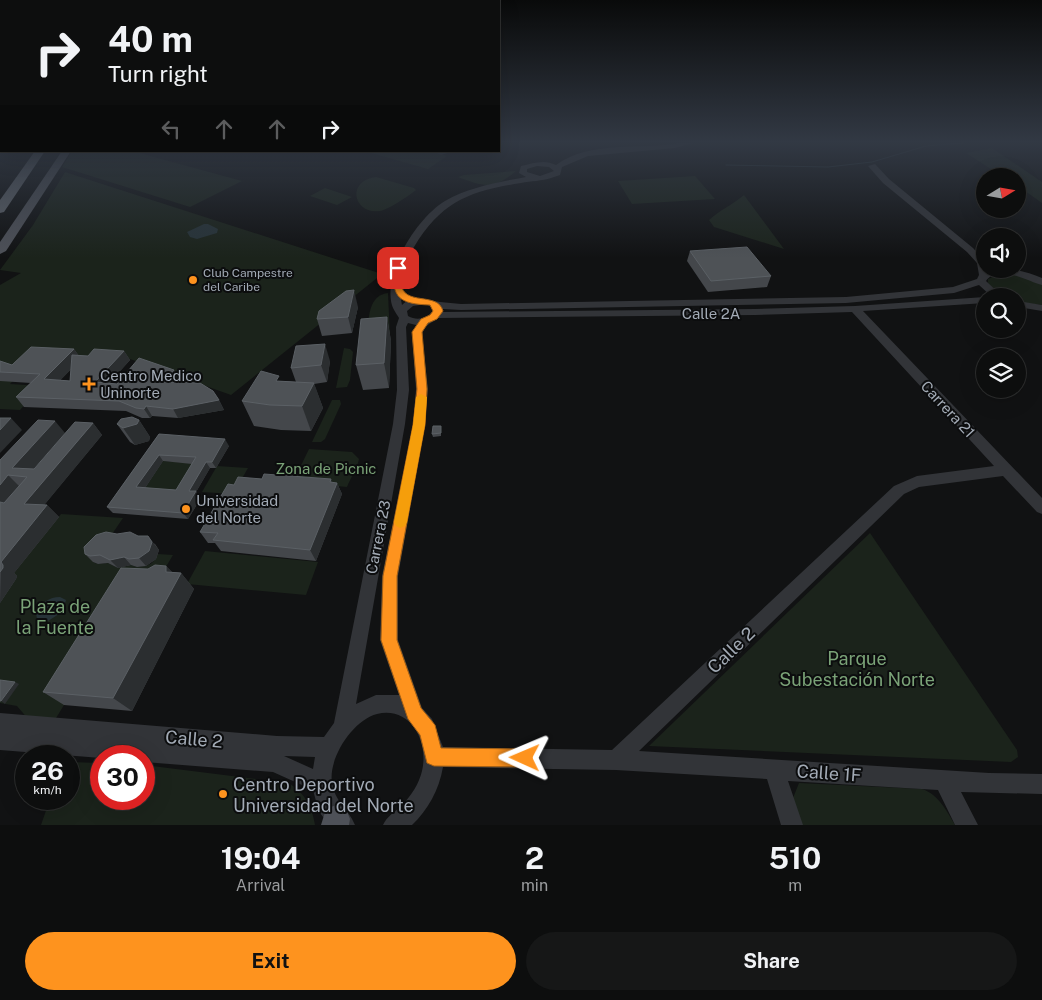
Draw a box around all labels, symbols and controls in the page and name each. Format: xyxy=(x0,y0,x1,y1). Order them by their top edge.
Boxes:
text: 40 m xyxy=(108,19,193,60)
icon: right xyxy=(25,20,90,85)
text: Turn right xyxy=(108,61,208,87)
icon: left xyxy=(157,115,185,143)
icon: ahead xyxy=(210,115,238,143)
icon: ahead xyxy=(263,115,291,143)
icon: right xyxy=(316,115,344,143)
north arrow xyxy=(976,168,1026,218)
map controls xyxy=(976,168,1026,398)
button: sound xyxy=(976,228,1026,278)
pin xyxy=(377,247,419,289)
icon: arrive xyxy=(384,254,412,282)
place label: Club Campestre del Caribe xyxy=(203,266,293,294)
marker: Club Campestre del Caribe xyxy=(187,274,199,286)
button: search xyxy=(976,288,1026,338)
street label: Calle 2A xyxy=(682,305,741,322)
button: layers xyxy=(976,348,1026,398)
place label: Centro Medico Uninorte xyxy=(100,367,202,401)
marker: Centro Medico Uninorte xyxy=(82,377,96,391)
street label: Carrera 21 xyxy=(918,377,978,441)
park label: Zona de Picnic xyxy=(275,460,377,477)
place label: Universidad del Norte xyxy=(196,492,278,526)
street label: Carrera 23 xyxy=(363,499,393,575)
marker: Universidad del Norte xyxy=(180,503,192,515)
park label: Plaza de la Fuente xyxy=(16,596,94,638)
street label: Calle 2 xyxy=(703,622,759,678)
park label: Parque Subestación Norte xyxy=(779,648,935,690)
street label: Calle 2 xyxy=(164,726,224,752)
position arrow xyxy=(498,731,550,783)
speed limit sign: 30 xyxy=(90,745,155,810)
text: 26 xyxy=(31,756,64,786)
street label: Calle 1F xyxy=(796,760,862,786)
place label: Centro Deportivo Universidad del Norte xyxy=(233,774,414,816)
text: km/h xyxy=(33,783,62,797)
marker: Centro Deportivo Universidad del Norte xyxy=(217,788,229,800)
text: 19:04 xyxy=(221,840,300,876)
text: 2 xyxy=(525,840,544,876)
text: 510 xyxy=(769,840,821,876)
text: Arrival xyxy=(236,876,285,895)
text: min xyxy=(521,876,548,895)
text: m xyxy=(788,876,802,895)
button: Exit xyxy=(25,932,516,990)
button: Share xyxy=(526,932,1017,990)

